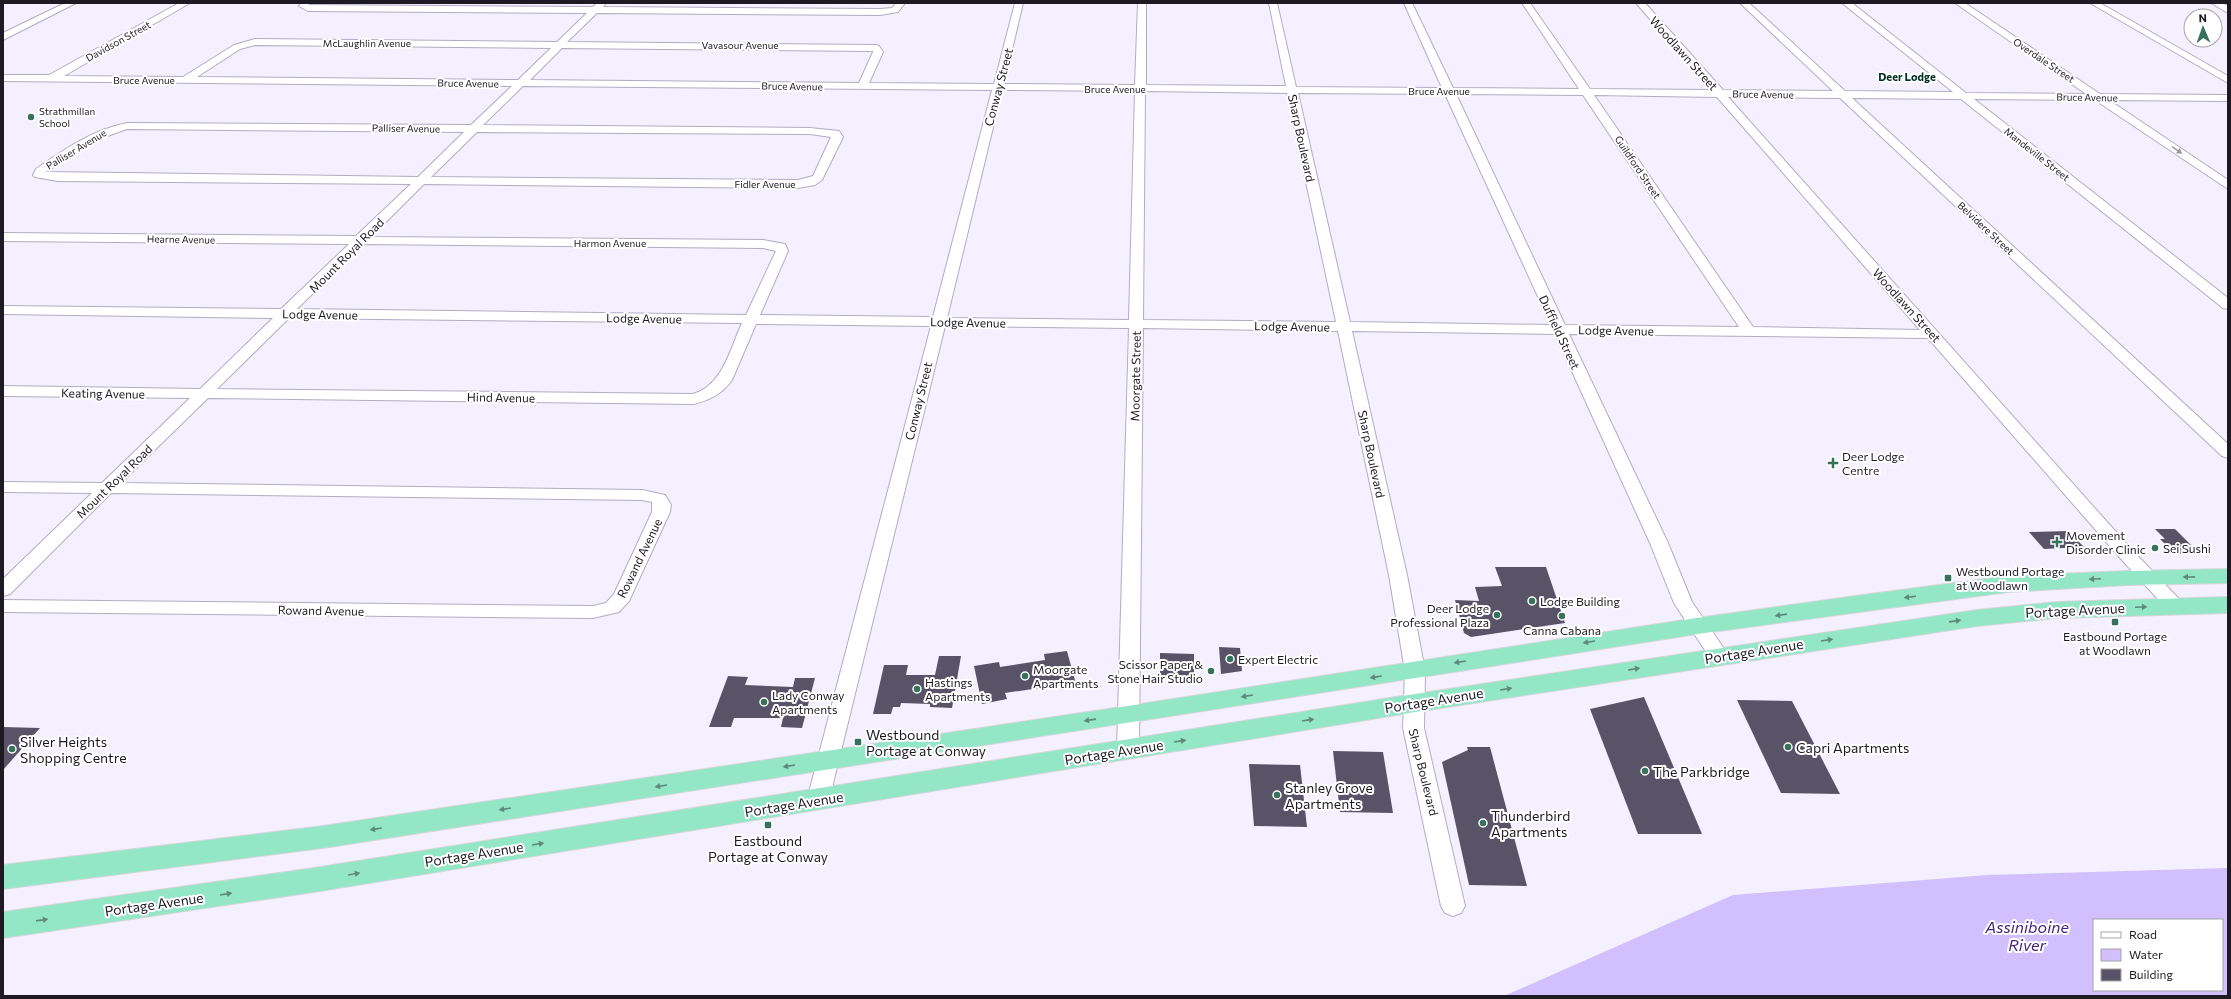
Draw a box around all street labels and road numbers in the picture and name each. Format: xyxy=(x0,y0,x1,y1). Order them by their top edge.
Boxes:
street label: Woodlawn Street xyxy=(1647,13,1721,93)
street label: Davidson Street xyxy=(83,18,153,64)
street label: Overdale Street xyxy=(2011,35,2077,85)
street label: McLaughlin Avenue xyxy=(323,37,411,49)
street label: Vavasour Avenue xyxy=(701,39,779,51)
street label: Conway Street xyxy=(981,46,1015,128)
street label: Bruce Avenue xyxy=(113,74,175,86)
street label: Bruce Avenue xyxy=(437,76,499,90)
street label: Bruce Avenue xyxy=(761,79,823,93)
street label: Bruce Avenue xyxy=(1084,83,1146,95)
street label: Bruce Avenue xyxy=(1408,85,1470,97)
street label: Bruce Avenue xyxy=(1732,87,1794,101)
street label: Bruce Avenue xyxy=(2056,90,2118,104)
street label: Sharp Boulevard xyxy=(1286,93,1318,183)
street label: Palliser Avenue xyxy=(372,121,440,135)
street label: Mandeville Street xyxy=(2002,125,2072,183)
street label: Palliser Avenue xyxy=(44,126,108,172)
street label: Guildford Street xyxy=(1613,133,1663,201)
street label: Fidler Avenue xyxy=(734,178,796,190)
street label: Belvidere Street xyxy=(1955,199,2017,257)
street label: Mount Royal Road xyxy=(306,215,386,295)
street label: Hearne Avenue xyxy=(147,232,215,246)
street label: Harmon Avenue xyxy=(574,237,646,249)
street label: Woodlawn Street xyxy=(1870,265,1944,345)
street label: Duffield Street xyxy=(1537,293,1583,371)
street label: Lodge Avenue xyxy=(282,306,358,322)
street label: Lodge Avenue xyxy=(606,310,682,326)
street label: Lodge Avenue xyxy=(930,314,1006,330)
street label: Lodge Avenue xyxy=(1254,318,1330,334)
street label: Lodge Avenue xyxy=(1578,322,1654,338)
street label: Moorgate Street xyxy=(1127,330,1143,421)
street label: Conway Street xyxy=(902,360,935,442)
street label: Keating Avenue xyxy=(61,385,145,401)
street label: Hind Avenue xyxy=(467,389,535,405)
street label: Sharp Boulevard xyxy=(1356,409,1388,499)
street label: Mount Royal Road xyxy=(73,441,155,521)
street label: Rowand Avenue xyxy=(614,516,664,600)
street label: Portage Avenue xyxy=(2025,599,2125,621)
street label: Rowand Avenue xyxy=(278,602,364,618)
street label: Portage Avenue xyxy=(1703,635,1805,667)
street label: Portage Avenue xyxy=(1383,684,1485,716)
street label: Sharp Boulevard xyxy=(1406,727,1442,817)
street label: Portage Avenue xyxy=(1063,736,1165,768)
street label: Portage Avenue xyxy=(743,788,845,820)
street label: Portage Avenue xyxy=(423,838,525,870)
street label: Portage Avenue xyxy=(103,889,205,919)

